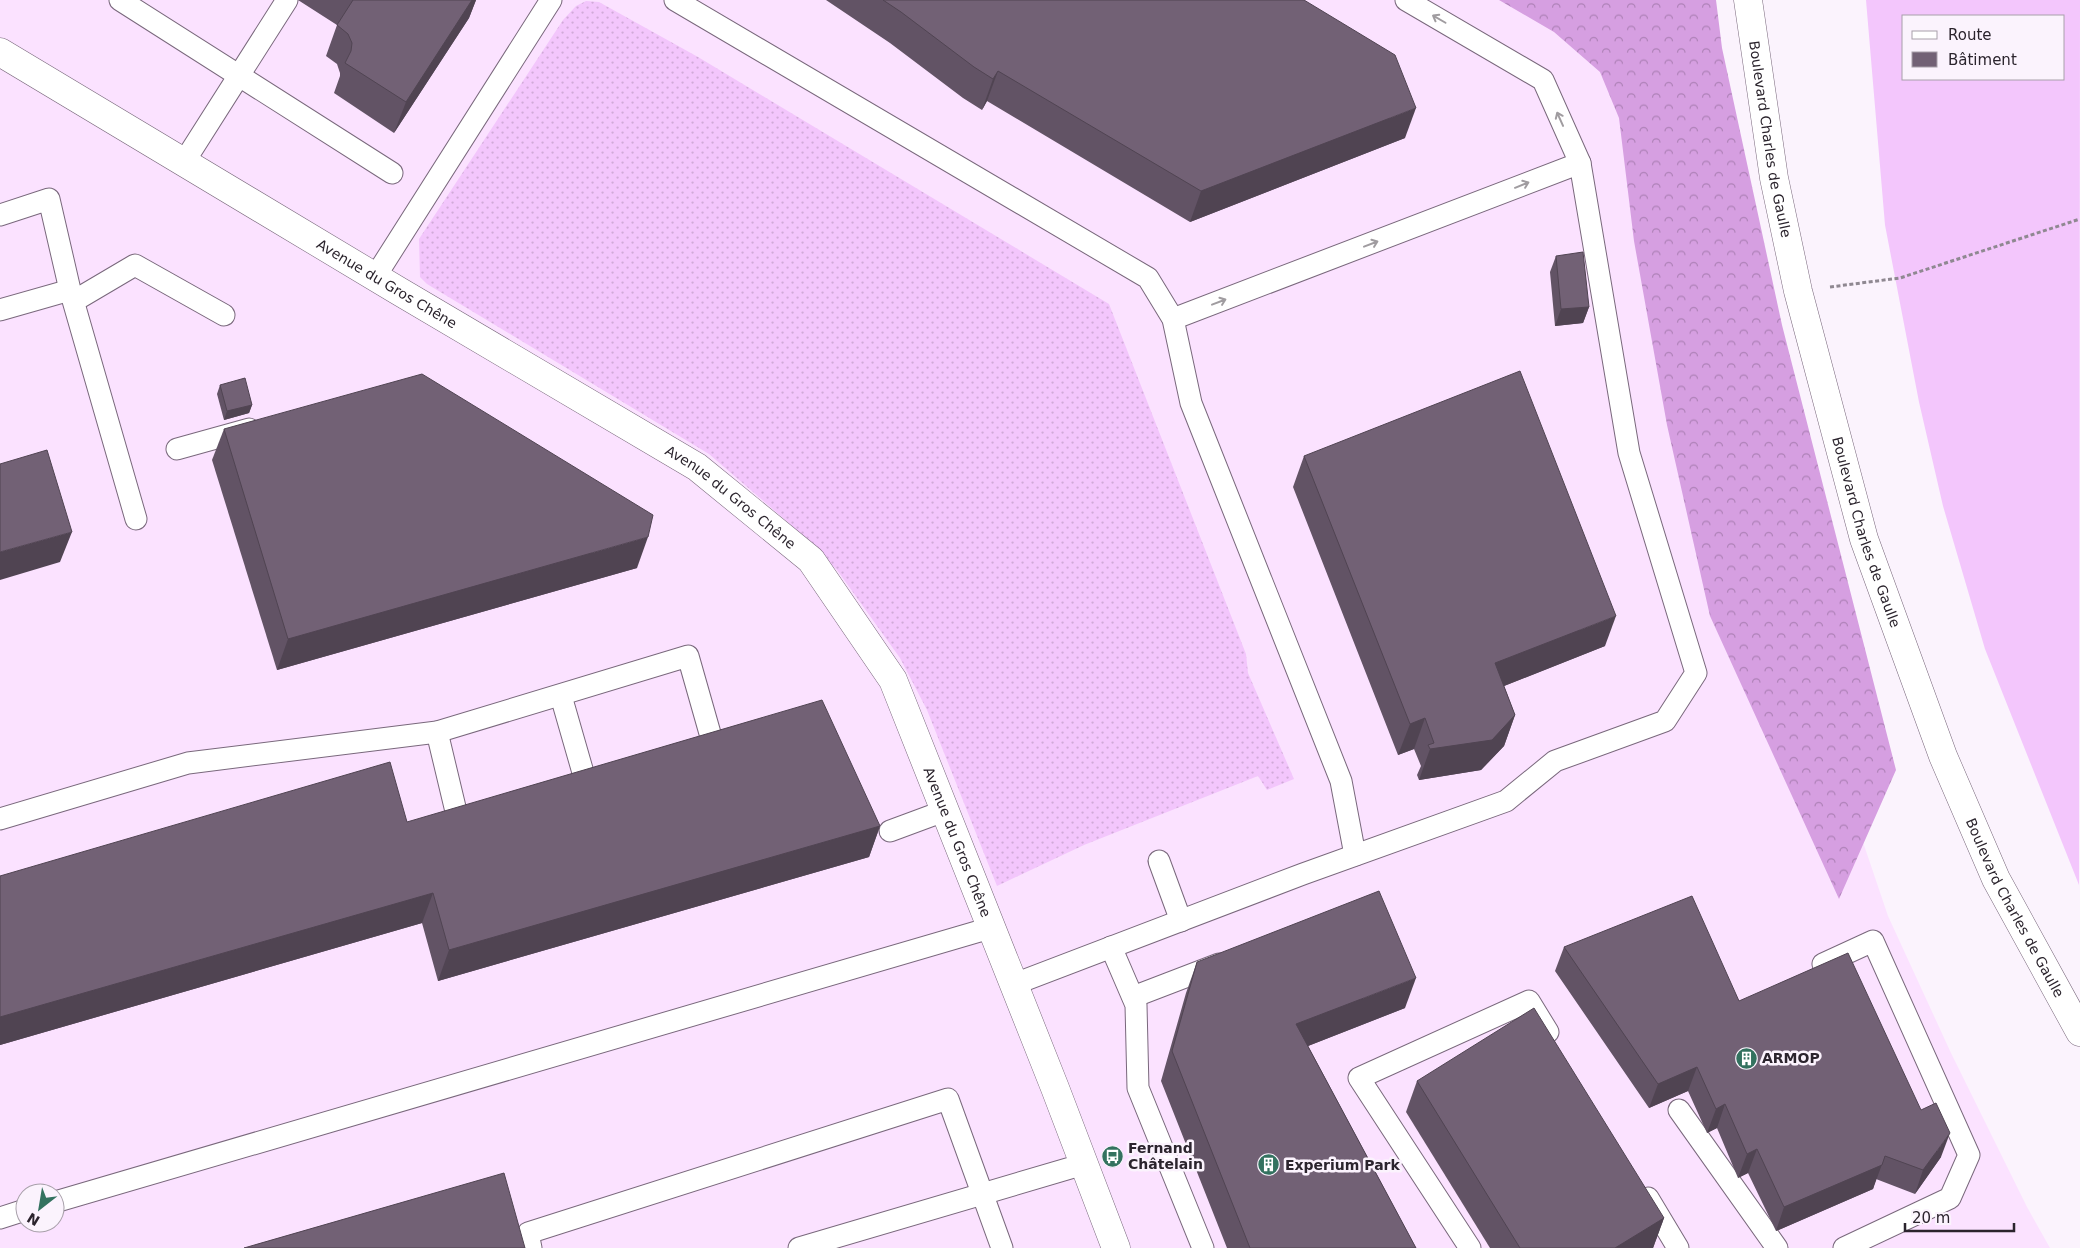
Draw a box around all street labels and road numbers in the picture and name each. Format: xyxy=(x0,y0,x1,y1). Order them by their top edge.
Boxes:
street label: Boulevard Charles de Gaulle xyxy=(1746,40,1794,239)
street label: Avenue du Gros Chêne xyxy=(314,236,460,332)
street label: Boulevard Charles de Gaulle xyxy=(1829,435,1904,630)
street label: Avenue du Gros Chêne xyxy=(663,442,799,552)
street label: Avenue du Gros Chêne xyxy=(920,765,994,919)
street label: Boulevard Charles de Gaulle xyxy=(1963,816,2067,1000)

